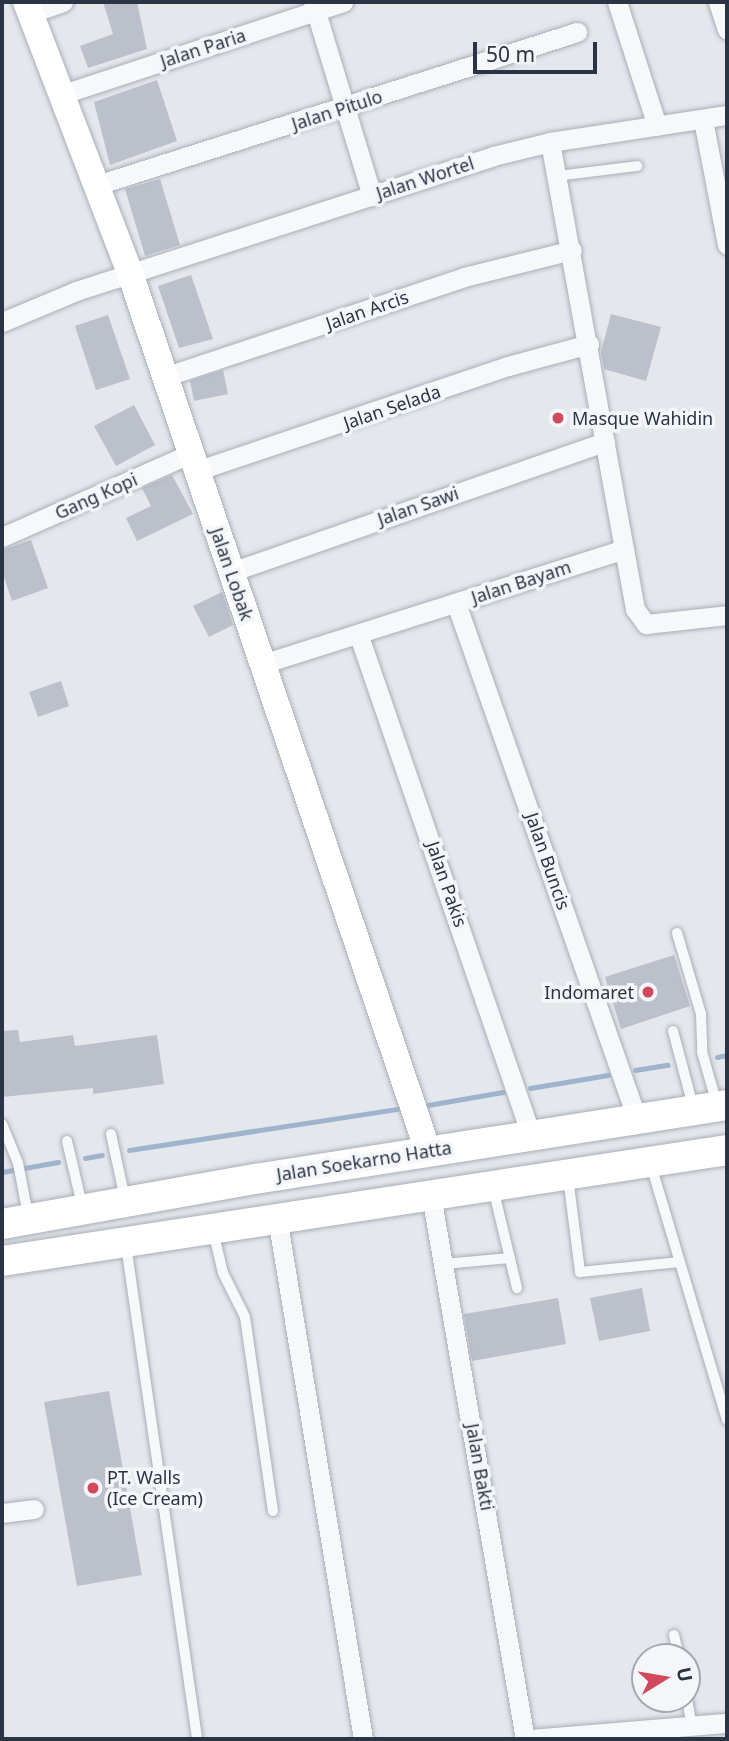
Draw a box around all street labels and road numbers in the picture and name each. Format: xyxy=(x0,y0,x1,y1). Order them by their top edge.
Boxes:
street label: Jalan Paria xyxy=(157,24,249,72)
street label: Jalan Pitulo xyxy=(289,85,385,135)
street label: Jalan Wortel xyxy=(373,152,477,204)
street label: Jalan Arcis xyxy=(323,286,411,334)
street label: Jalan Selada xyxy=(340,380,444,434)
street label: Gang Kopi xyxy=(51,468,141,524)
street label: Jalan Sawi xyxy=(375,482,461,530)
street label: Jalan Lobak xyxy=(206,525,258,623)
street label: Jalan Bayam xyxy=(468,556,574,608)
street label: Jalan Buncis xyxy=(521,810,575,912)
street label: Jalan Pakis xyxy=(422,838,472,930)
street label: Jalan Soekarno Hatta xyxy=(275,1137,453,1185)
street label: Jalan Bakti xyxy=(462,1422,498,1512)

